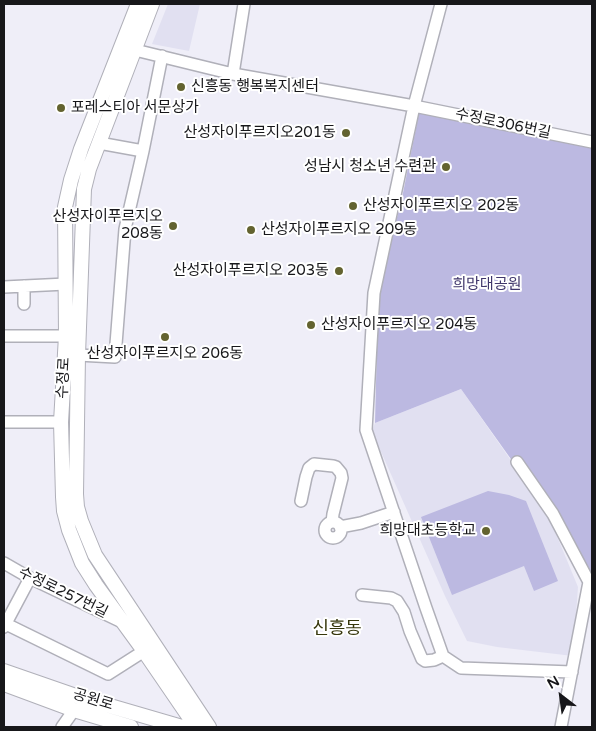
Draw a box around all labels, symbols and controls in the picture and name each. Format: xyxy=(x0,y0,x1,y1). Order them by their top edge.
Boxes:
place label: 신흥동 행복복지센터 xyxy=(191,78,319,96)
marker: 신흥동 행복복지센터 xyxy=(175,81,187,93)
place label: 포레스티아 서문상가 xyxy=(71,99,199,117)
marker: 포레스티아 서문상가 xyxy=(55,102,67,114)
street label: 수정로306번길 xyxy=(454,105,552,143)
place label: 산성자이푸르지오201동 xyxy=(184,124,336,142)
marker: 산성자이푸르지오201동 xyxy=(340,127,352,139)
place label: 성남시 청소년 수련관 xyxy=(304,158,436,176)
marker: 성남시 청소년 수련관 xyxy=(440,161,452,173)
place label: 산성자이푸르지오 202동 xyxy=(363,197,519,215)
marker: 산성자이푸르지오 202동 xyxy=(347,200,359,212)
place label: 산성자이푸르지오 208동 xyxy=(53,208,163,243)
marker: 산성자이푸르지오 208동 xyxy=(167,220,179,232)
place label: 산성자이푸르지오 209동 xyxy=(261,221,417,239)
marker: 산성자이푸르지오 209동 xyxy=(245,224,257,236)
place label: 산성자이푸르지오 203동 xyxy=(173,262,329,280)
marker: 산성자이푸르지오 203동 xyxy=(333,265,345,277)
park label: 희망대공원 xyxy=(453,276,521,294)
place label: 산성자이푸르지오 204동 xyxy=(321,316,477,334)
marker: 산성자이푸르지오 204동 xyxy=(305,319,317,331)
marker: 산성자이푸르지오 206동 xyxy=(159,331,171,343)
place label: 산성자이푸르지오 206동 xyxy=(87,345,243,363)
street label: 수정로 xyxy=(54,357,74,399)
place label: 희망대초등학교 xyxy=(379,522,476,540)
marker: 희망대초등학교 xyxy=(480,525,492,537)
street label: 수정로257번길 xyxy=(15,564,111,622)
district label: 신흥동 xyxy=(312,618,362,640)
north arrow xyxy=(536,671,586,721)
text: N xyxy=(544,672,562,693)
street label: 공원로 xyxy=(71,685,115,715)

